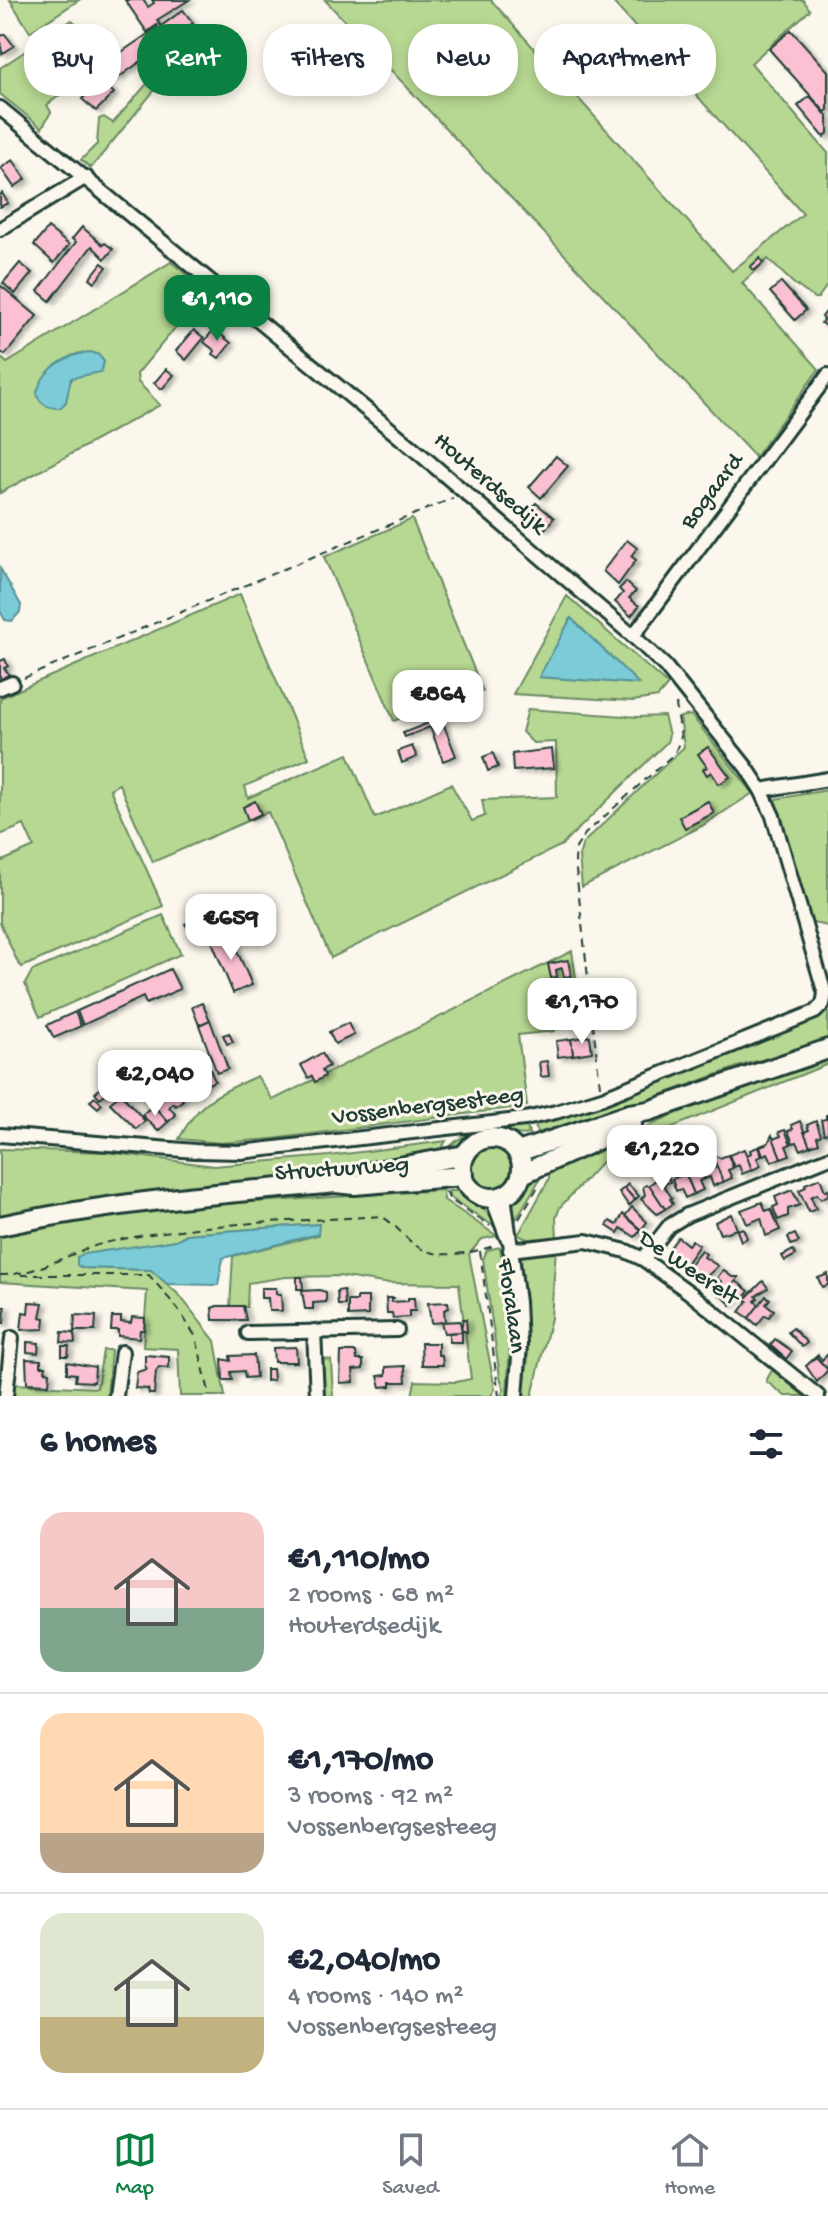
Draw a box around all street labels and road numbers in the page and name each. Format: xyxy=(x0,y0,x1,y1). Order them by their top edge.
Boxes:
street label: Houterdsedijk xyxy=(427,427,553,542)
street label: Bogaard xyxy=(674,447,752,537)
street label: Vossenbergsesteeg xyxy=(330,1081,525,1133)
street label: Structuurweg xyxy=(274,1151,410,1189)
street label: De Weerelt xyxy=(631,1224,746,1314)
street label: Floralaan xyxy=(489,1256,531,1356)

